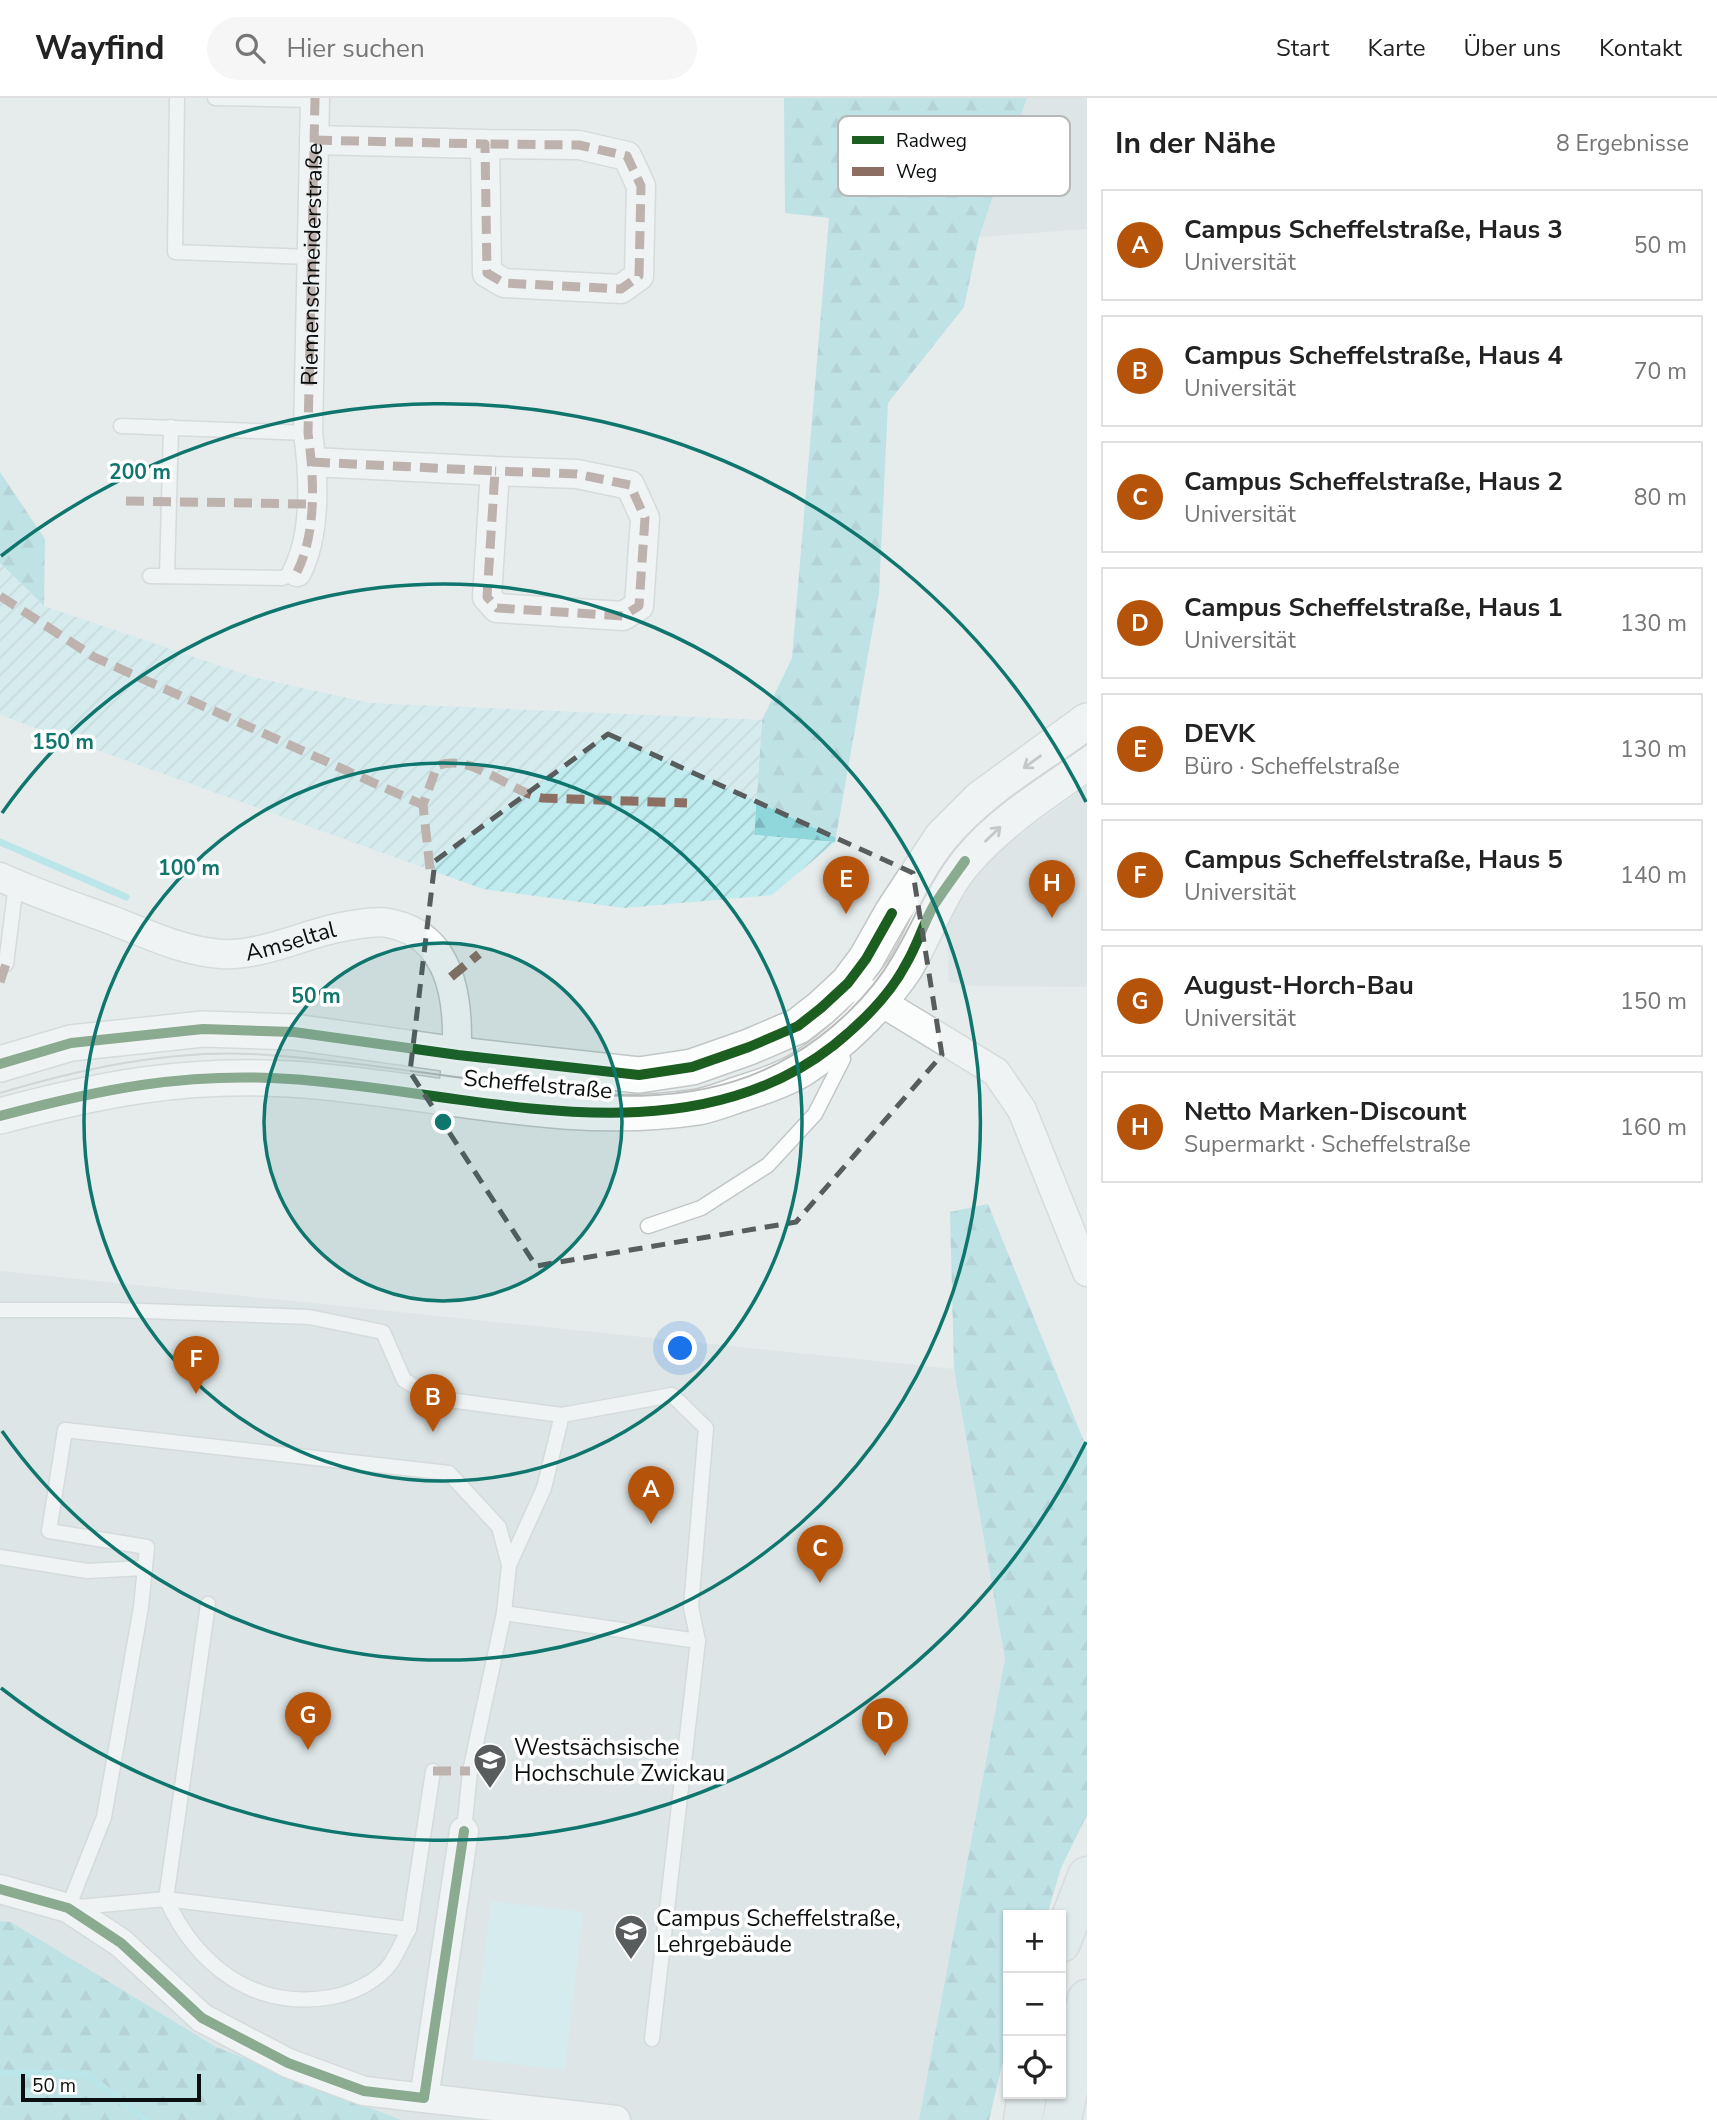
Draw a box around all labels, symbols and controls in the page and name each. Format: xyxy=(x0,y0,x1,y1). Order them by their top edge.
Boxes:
search box xyxy=(207,17,697,80)
text: Wayfind xyxy=(35,26,165,71)
icon: search xyxy=(231,29,269,67)
text: Hier suchen xyxy=(287,31,425,66)
text: Start xyxy=(1276,32,1329,64)
text: Karte xyxy=(1367,32,1425,64)
text: Über uns xyxy=(1463,32,1561,64)
text: Kontakt xyxy=(1599,32,1682,64)
legend xyxy=(838,116,1070,196)
text: In der Nähe xyxy=(1115,123,1276,164)
text: Radweg xyxy=(896,128,967,154)
text: 8 Ergebnisse xyxy=(1556,128,1689,159)
street label: Riemenschneiderstraße xyxy=(294,143,330,386)
text: Weg xyxy=(896,159,937,185)
text: Campus Scheffelstraße, Haus 3 xyxy=(1184,212,1563,247)
text: A xyxy=(1131,230,1149,261)
text: 50 m xyxy=(1634,230,1687,261)
text: Universität xyxy=(1184,247,1296,278)
text: Campus Scheffelstraße, Haus 4 xyxy=(1184,338,1563,373)
text: B xyxy=(1132,356,1148,387)
text: 70 m xyxy=(1634,356,1687,387)
text: Universität xyxy=(1184,373,1296,404)
text: 200 m xyxy=(109,458,171,486)
text: Campus Scheffelstraße, Haus 2 xyxy=(1184,464,1563,499)
text: C xyxy=(1132,482,1148,513)
text: 80 m xyxy=(1634,482,1687,513)
text: Universität xyxy=(1184,499,1296,530)
text: Campus Scheffelstraße, Haus 1 xyxy=(1184,590,1563,625)
text: D xyxy=(1131,608,1149,639)
text: 130 m xyxy=(1620,608,1687,639)
text: Universität xyxy=(1184,625,1296,656)
text: DEVK xyxy=(1184,716,1255,751)
text: 150 m xyxy=(32,728,94,756)
text: E xyxy=(1133,734,1147,765)
text: 130 m xyxy=(1620,734,1687,765)
text: Büro · Scheffelstraße xyxy=(1184,751,1400,782)
one-way arrow xyxy=(1023,754,1042,769)
one-way arrow xyxy=(984,825,1001,842)
text: Campus Scheffelstraße, Haus 5 xyxy=(1184,842,1563,877)
text: 100 m xyxy=(158,854,220,882)
pin: E xyxy=(823,856,869,914)
pin: H xyxy=(1029,860,1075,918)
text: F xyxy=(1134,860,1146,891)
text: 140 m xyxy=(1620,860,1687,891)
text: Universität xyxy=(1184,877,1296,908)
street label: Amseltal xyxy=(243,914,339,969)
text: August-Horch-Bau xyxy=(1184,968,1414,1003)
text: 50 m xyxy=(291,982,341,1010)
text: G xyxy=(1132,986,1148,1017)
text: 150 m xyxy=(1620,986,1687,1017)
text: Universität xyxy=(1184,1003,1296,1034)
street label: Scheffelstraße xyxy=(462,1063,614,1106)
text: Netto Marken-Discount xyxy=(1184,1094,1466,1129)
centre of rings xyxy=(431,1110,455,1134)
text: H xyxy=(1131,1112,1149,1143)
text: 160 m xyxy=(1620,1112,1687,1143)
text: Supermarkt · Scheffelstraße xyxy=(1184,1129,1471,1160)
your location xyxy=(663,1331,697,1365)
pin: F xyxy=(173,1336,219,1394)
pin: B xyxy=(410,1374,456,1432)
pin: A xyxy=(628,1466,674,1524)
pin: C xyxy=(797,1525,843,1583)
pin: G xyxy=(285,1692,331,1750)
pin: D xyxy=(862,1698,908,1756)
place label: Westsächsische Hochschule Zwickau xyxy=(514,1732,725,1789)
school or university icon: Westsächsische Hochschule Zwickau xyxy=(471,1741,509,1790)
place label: Campus Scheffelstraße, Lehrgebäude xyxy=(656,1903,901,1960)
map controls xyxy=(1003,1910,1066,2099)
button: + xyxy=(1003,1910,1066,1973)
school or university icon: Campus Scheffelstraße, Lehrgebäude xyxy=(612,1912,650,1961)
button: − xyxy=(1003,1973,1066,2036)
button: locate xyxy=(1003,2036,1066,2099)
scale bar xyxy=(21,2071,201,2103)
text: 50 m xyxy=(32,2073,76,2099)

